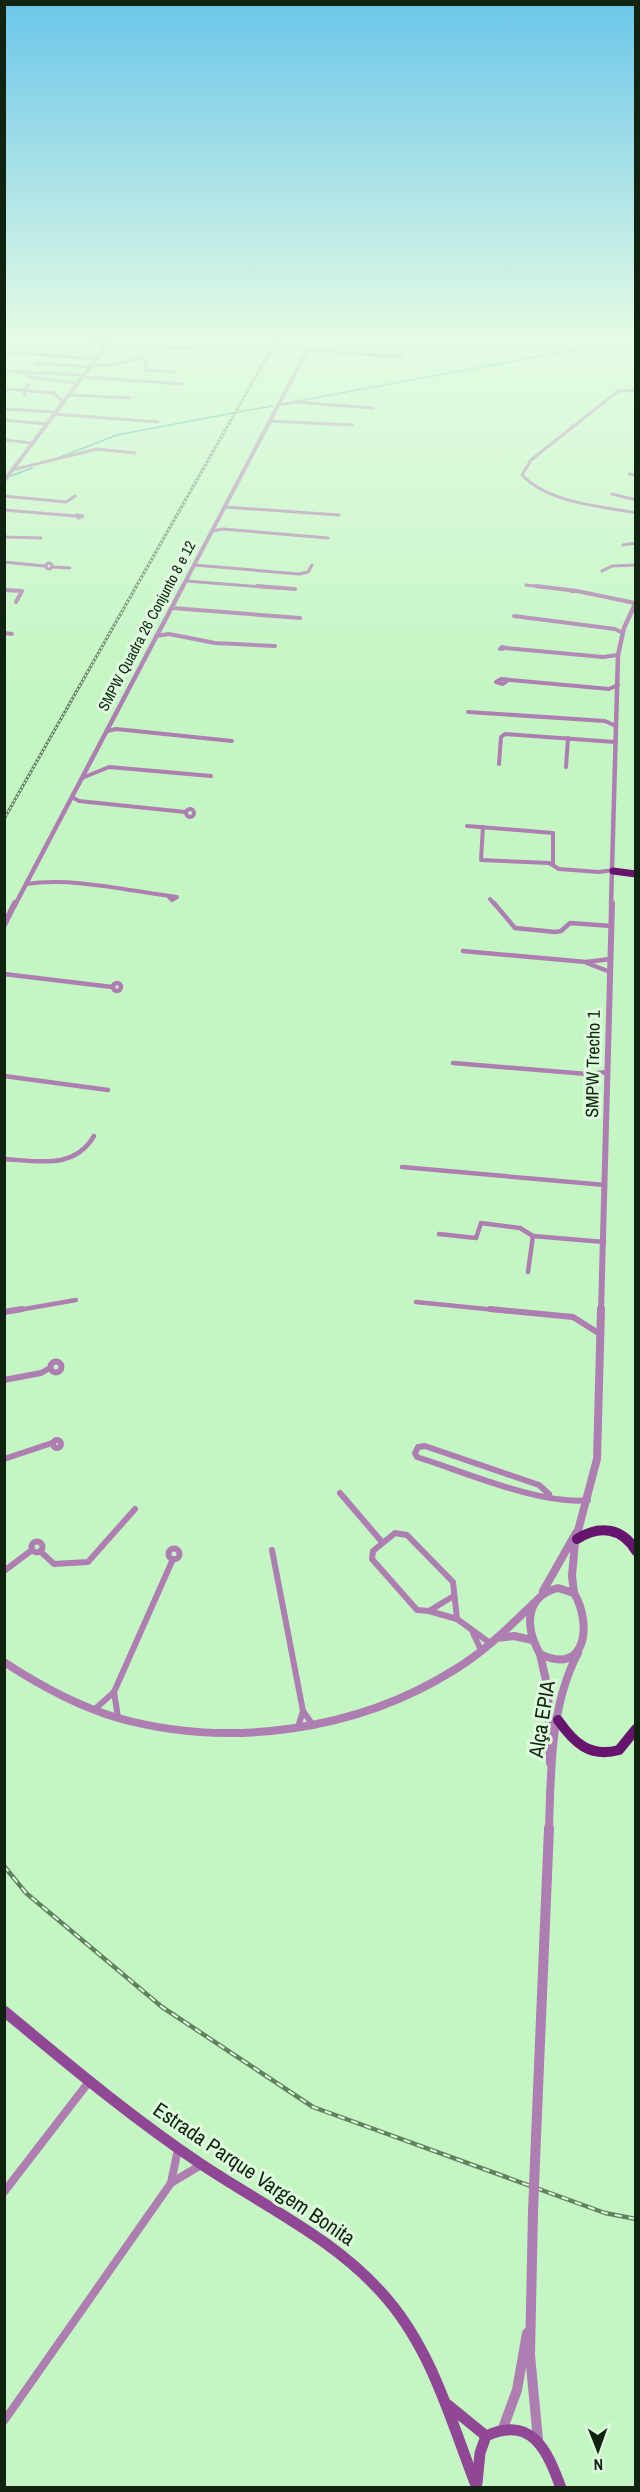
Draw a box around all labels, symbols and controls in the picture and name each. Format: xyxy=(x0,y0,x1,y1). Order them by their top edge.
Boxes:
street label: SMPW Quadra 26 Conjunto 8 e 12 xyxy=(93,537,201,715)
street label: SMPW Trecho 1 xyxy=(579,1009,606,1118)
street label: Alça EPIA xyxy=(521,1678,562,1760)
street label: Estrada Parque Vargem Bonita xyxy=(147,2095,361,2252)
north arrow xyxy=(568,2420,628,2480)
text: N xyxy=(593,2454,603,2476)

